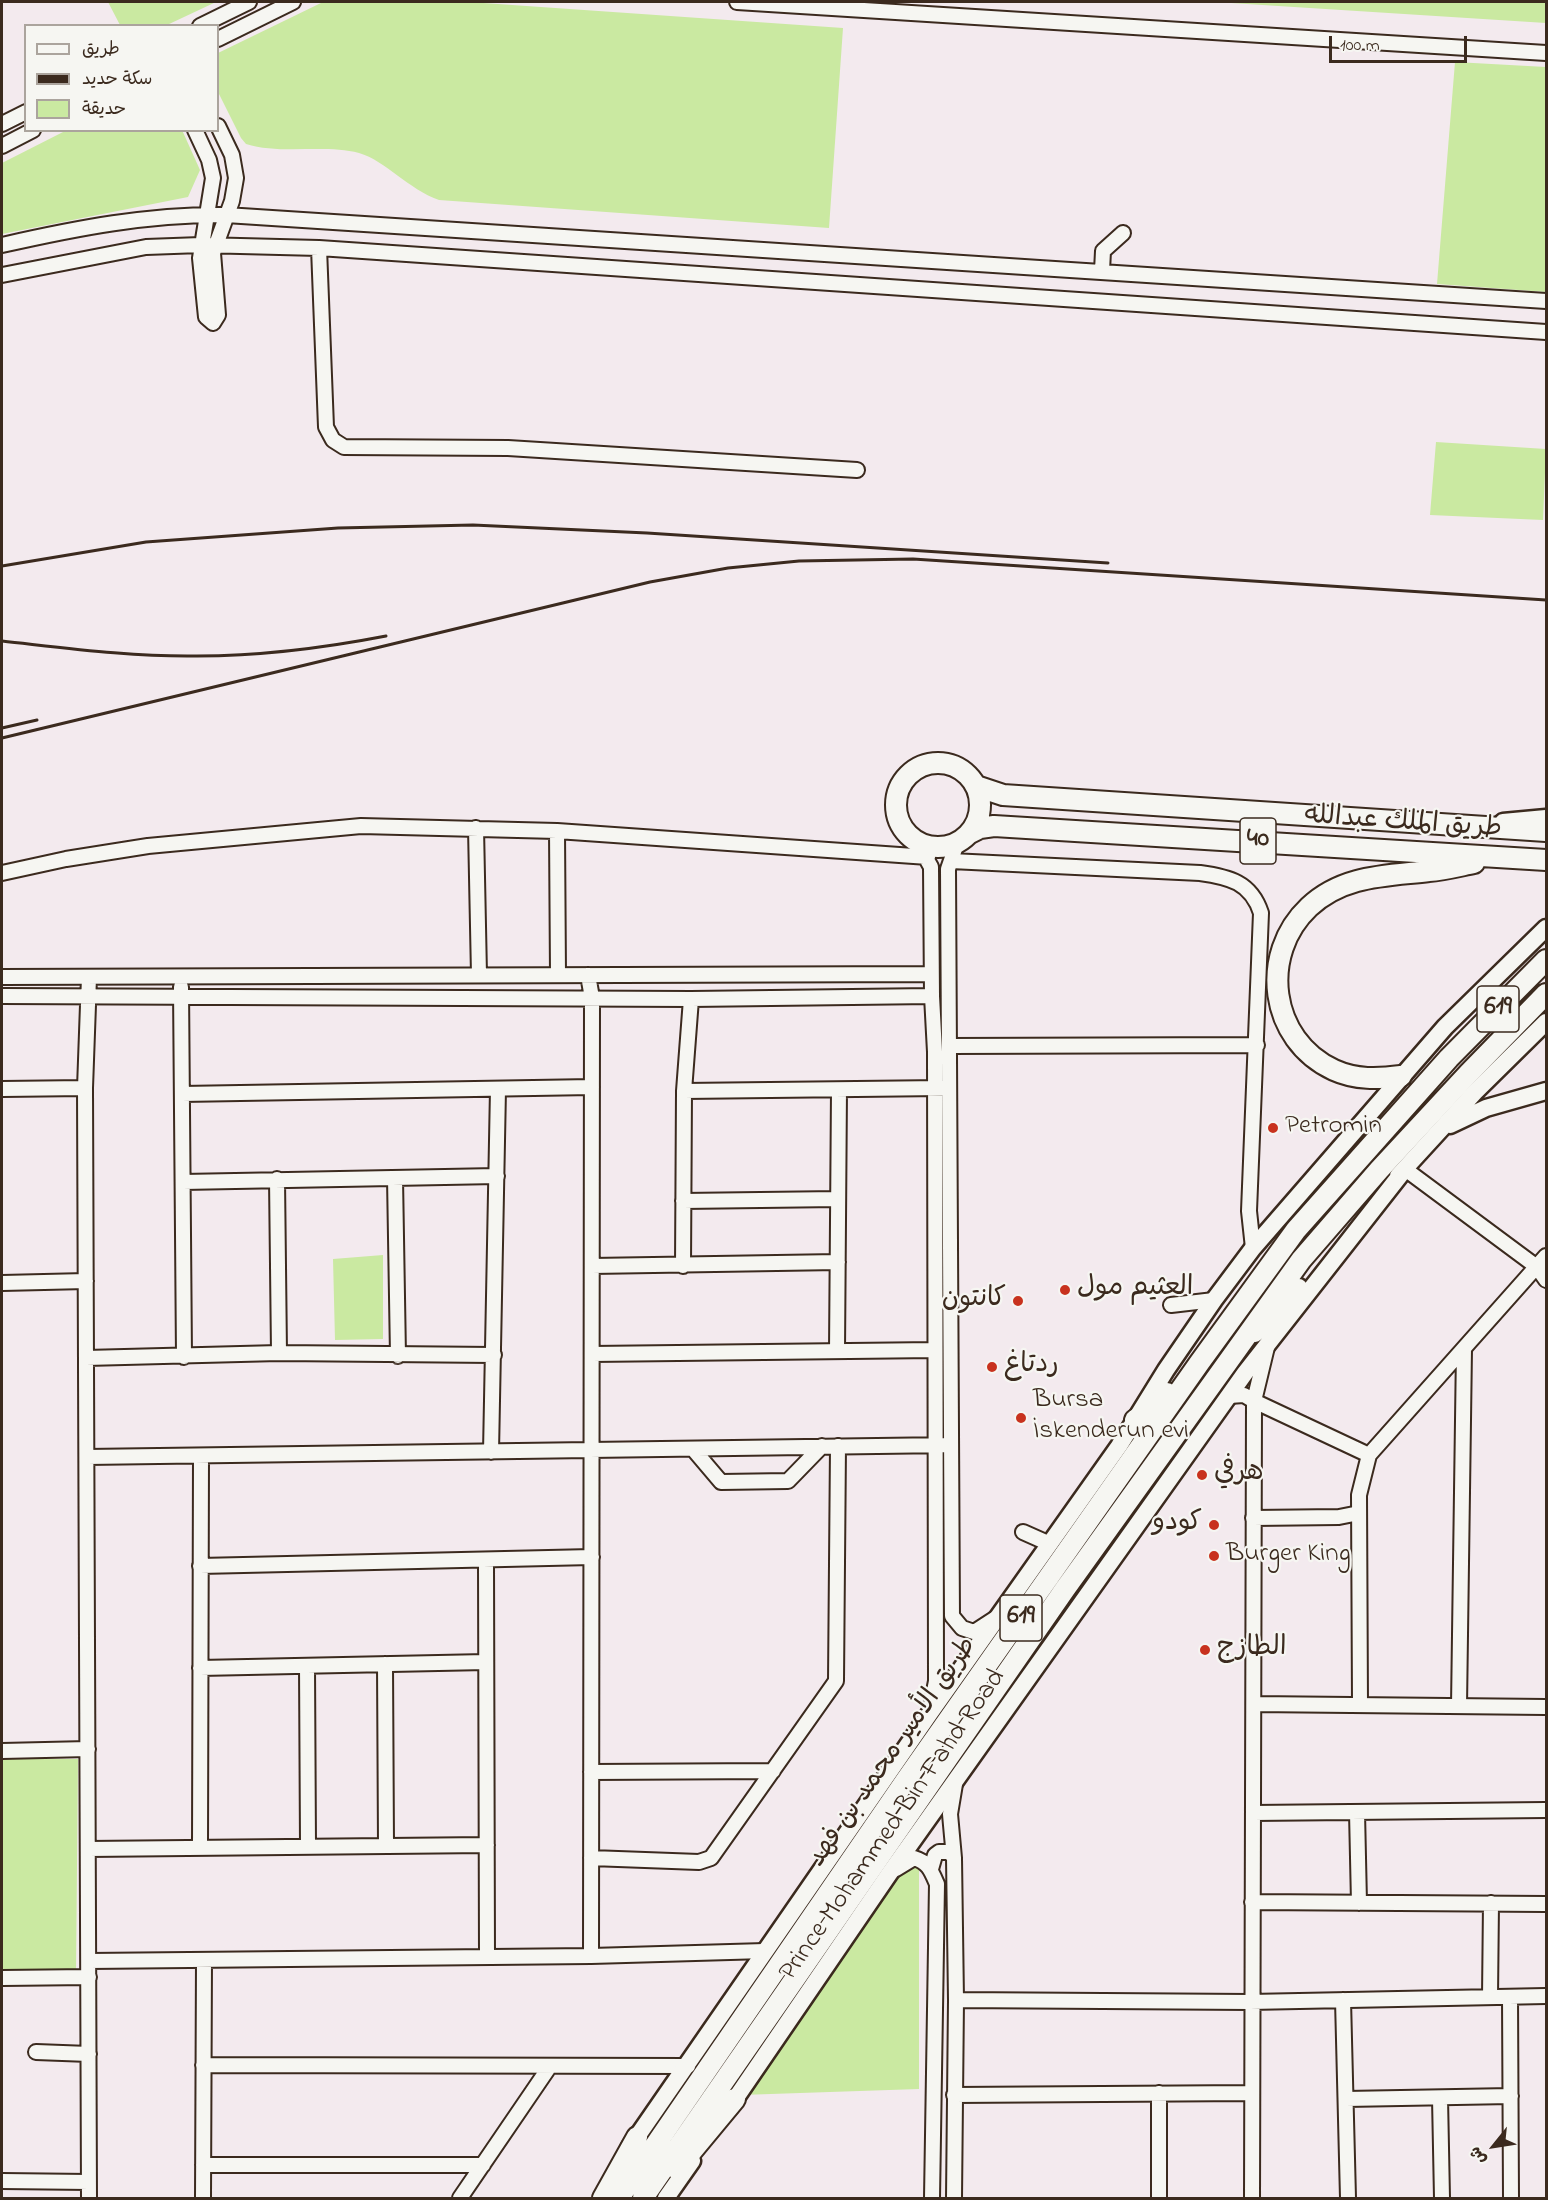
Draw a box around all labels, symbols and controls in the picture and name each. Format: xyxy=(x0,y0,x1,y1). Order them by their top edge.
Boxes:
legend xyxy=(24,24,219,132)
scale bar xyxy=(1332,24,1470,62)
text: 100 m xyxy=(1340,33,1380,59)
text: طريق xyxy=(82,37,120,63)
text: سكة حديد xyxy=(82,67,152,93)
text: حديقة xyxy=(82,97,126,123)
street label: طريق الملك عبدالله xyxy=(1303,801,1503,847)
road number: 40 xyxy=(1240,818,1276,864)
road number: 619 xyxy=(1477,986,1519,1032)
place label: Petromin xyxy=(1285,1112,1382,1144)
marker: Petromin xyxy=(1266,1121,1280,1135)
place label: العثيم مول xyxy=(1077,1274,1193,1306)
marker: العثيم مول xyxy=(1058,1283,1072,1297)
place label: كانتون xyxy=(942,1285,1006,1317)
marker: كانتون xyxy=(1011,1294,1025,1308)
place label: ردتاغ xyxy=(1004,1351,1059,1383)
marker: ردتاغ xyxy=(985,1360,999,1374)
place label: Bursa İskenderun evi xyxy=(1033,1386,1189,1449)
marker: Bursa İskenderun evi xyxy=(1014,1411,1028,1425)
place label: هرفي xyxy=(1214,1459,1263,1491)
marker: هرفي xyxy=(1195,1468,1209,1482)
place label: كودو xyxy=(1153,1509,1202,1541)
marker: كودو xyxy=(1207,1518,1221,1532)
place label: Burger King xyxy=(1226,1540,1351,1572)
marker: Burger King xyxy=(1207,1549,1221,1563)
road number: 619 xyxy=(1000,1595,1042,1641)
street label: طريق الأمير محمد بن فهد xyxy=(802,1632,986,1874)
place label: الطازج xyxy=(1217,1634,1286,1666)
marker: الطازج xyxy=(1198,1643,1212,1657)
street label: Prince Mohammed Bin Fahd Road xyxy=(774,1664,1014,1988)
north arrow xyxy=(1464,2116,1524,2176)
text: ش xyxy=(1464,2141,1493,2169)

